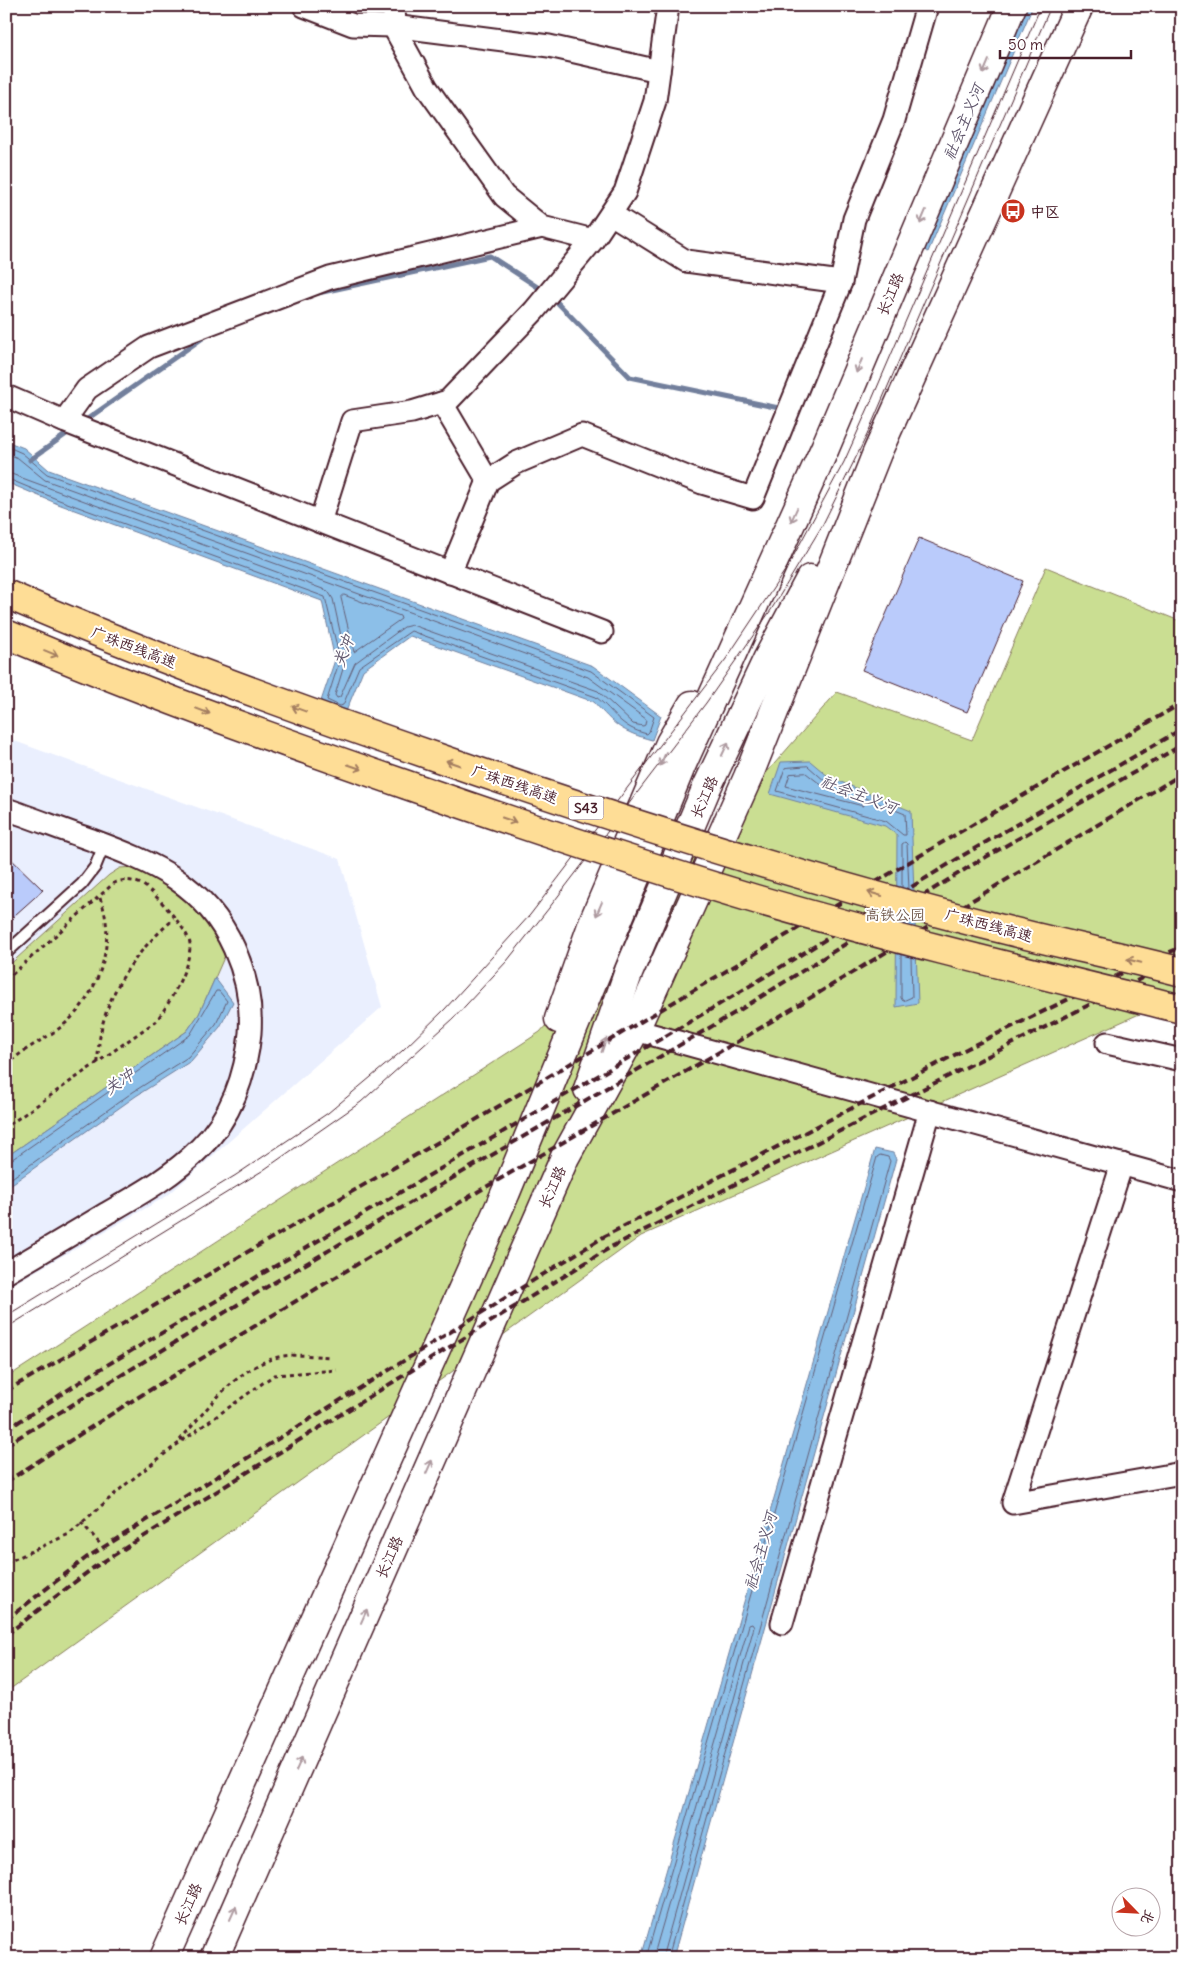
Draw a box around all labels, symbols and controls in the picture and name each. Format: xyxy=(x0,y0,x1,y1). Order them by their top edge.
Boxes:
scale bar xyxy=(1000,28,1132,60)
text: 50 m xyxy=(1008,35,1043,54)
one-way arrow xyxy=(981,59,991,74)
water label: 社会主义河 xyxy=(938,79,989,163)
bus stop icon: 中区 xyxy=(1000,198,1026,224)
place label: 中区 xyxy=(1030,202,1060,221)
one-way arrow xyxy=(917,209,927,224)
street label: 长江路 xyxy=(872,270,908,318)
one-way arrow xyxy=(854,358,864,373)
one-way arrow xyxy=(789,507,799,522)
street label: 广珠西线高速 xyxy=(89,622,179,672)
water label: 关冲 xyxy=(328,631,359,669)
one-way arrow xyxy=(43,648,58,658)
one-way arrow xyxy=(292,704,308,713)
one-way arrow xyxy=(194,707,210,716)
one-way arrow xyxy=(721,742,731,757)
one-way arrow xyxy=(657,751,667,766)
one-way arrow xyxy=(446,758,461,767)
street label: 广珠西线高速 xyxy=(469,760,561,808)
one-way arrow xyxy=(347,763,363,772)
water label: 社会主义河 xyxy=(818,770,903,819)
street label: 长江路 xyxy=(686,773,722,821)
road number: S43 xyxy=(568,796,604,820)
one-way arrow xyxy=(501,816,516,825)
one-way arrow xyxy=(868,889,884,898)
one-way arrow xyxy=(593,901,603,916)
street label: 广珠西线高速 xyxy=(943,904,1035,946)
park label: 高铁公园 xyxy=(865,905,925,924)
one-way arrow xyxy=(1127,956,1143,965)
one-way arrow xyxy=(599,1037,609,1053)
water label: 关冲 xyxy=(100,1063,140,1098)
street label: 长江路 xyxy=(534,1163,570,1211)
one-way arrow xyxy=(425,1460,435,1475)
water label: 社会主义河 xyxy=(739,1507,781,1592)
street label: 长江路 xyxy=(371,1533,407,1581)
one-way arrow xyxy=(359,1609,369,1624)
one-way arrow xyxy=(294,1757,304,1772)
street label: 长江路 xyxy=(170,1880,206,1928)
north arrow xyxy=(1110,1886,1160,1936)
one-way arrow xyxy=(229,1906,239,1921)
text: 北 xyxy=(1137,1907,1159,1927)

